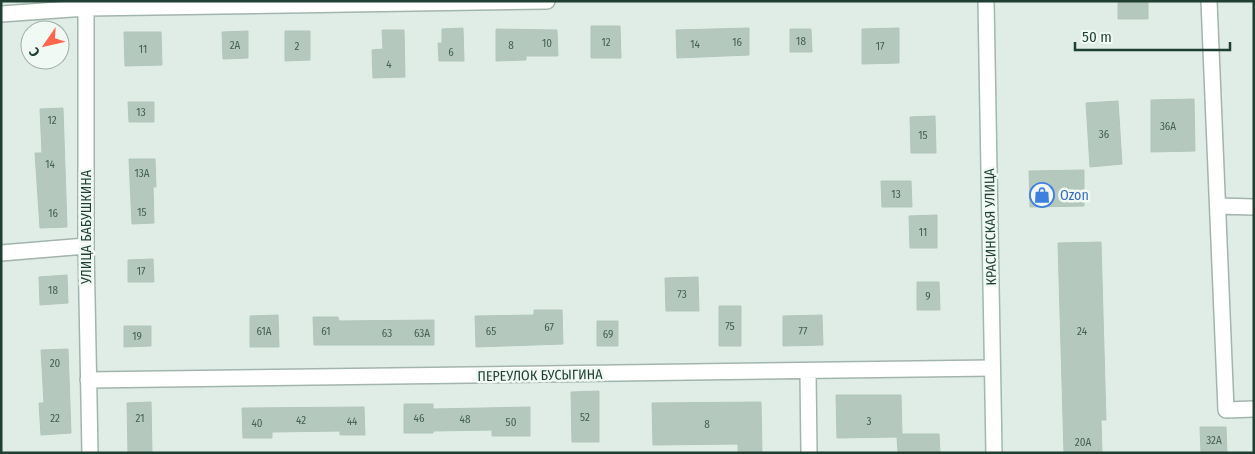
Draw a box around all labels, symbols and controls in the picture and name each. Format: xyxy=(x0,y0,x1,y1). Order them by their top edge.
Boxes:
north arrow xyxy=(20,20,70,70)
scale bar xyxy=(1075,20,1230,52)
text: 50 m xyxy=(1082,28,1112,46)
house number: 18 xyxy=(796,35,806,48)
house number: 12 xyxy=(601,36,611,49)
house number: 16 xyxy=(732,36,742,49)
house number: 10 xyxy=(542,37,552,50)
house number: 14 xyxy=(690,38,700,51)
house number: 2А xyxy=(230,39,241,52)
house number: 8 xyxy=(508,39,514,52)
house number: 2 xyxy=(295,40,300,53)
house number: 17 xyxy=(876,40,885,53)
house number: 11 xyxy=(139,43,147,56)
text: С xyxy=(25,44,44,60)
house number: 6 xyxy=(448,46,454,59)
house number: 4 xyxy=(386,58,392,71)
house number: 13 xyxy=(136,106,146,119)
house number: 12 xyxy=(47,114,57,127)
house number: 36А xyxy=(1160,120,1176,133)
house number: 36 xyxy=(1099,128,1110,141)
house number: 15 xyxy=(918,129,928,142)
house number: 14 xyxy=(45,158,55,171)
house number: 13А xyxy=(134,167,150,180)
street label: КРАСИНСКАЯ УЛИЦА xyxy=(981,168,1000,286)
street label: УЛИЦА БАБУШКИНА xyxy=(78,169,95,285)
shop icon: Ozon xyxy=(1029,182,1055,208)
place label: Ozon xyxy=(1060,187,1089,204)
house number: 13 xyxy=(891,188,901,201)
house number: 15 xyxy=(137,206,147,219)
house number: 16 xyxy=(48,207,58,220)
house number: 11 xyxy=(919,226,927,239)
house number: 17 xyxy=(137,265,146,278)
house number: 18 xyxy=(48,284,58,297)
house number: 73 xyxy=(677,288,687,301)
house number: 9 xyxy=(925,290,931,303)
house number: 75 xyxy=(725,320,735,333)
house number: 67 xyxy=(544,321,554,334)
house number: 61А xyxy=(256,325,272,338)
house number: 61 xyxy=(321,325,331,338)
house number: 65 xyxy=(486,325,496,338)
house number: 77 xyxy=(799,325,808,338)
house number: 24 xyxy=(1077,325,1088,338)
house number: 63 xyxy=(382,327,392,340)
house number: 63А xyxy=(414,327,430,340)
house number: 69 xyxy=(603,328,613,341)
house number: 19 xyxy=(132,330,142,343)
house number: 20 xyxy=(50,357,61,370)
street label: ПЕРЕУЛОК БУСЫГИНА xyxy=(477,366,603,385)
house number: 52 xyxy=(580,411,590,424)
house number: 22 xyxy=(50,412,60,425)
house number: 21 xyxy=(136,412,144,425)
house number: 46 xyxy=(414,412,425,425)
house number: 48 xyxy=(460,413,471,426)
house number: 42 xyxy=(296,414,306,427)
house number: 44 xyxy=(347,415,358,428)
house number: 3 xyxy=(867,415,872,428)
house number: 50 xyxy=(506,416,517,429)
house number: 40 xyxy=(251,417,263,430)
house number: 8 xyxy=(704,418,710,431)
house number: 32А xyxy=(1206,434,1222,447)
house number: 20А xyxy=(1075,436,1091,449)

